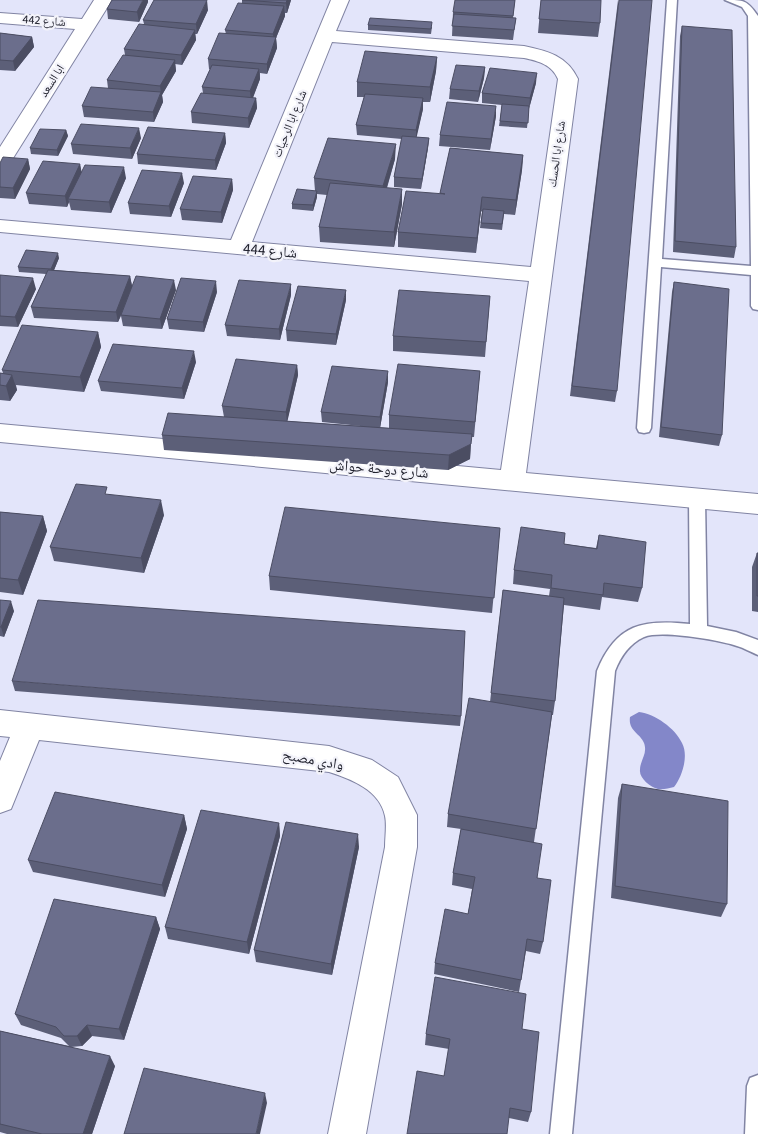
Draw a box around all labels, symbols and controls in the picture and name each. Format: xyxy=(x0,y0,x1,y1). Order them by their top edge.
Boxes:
street label: شارع 442 xyxy=(22,11,66,31)
street label: ابا السعد xyxy=(35,61,69,101)
street label: شارع ابا الرحيات xyxy=(269,88,311,160)
street label: شارع ابا الحسك xyxy=(544,120,570,188)
street label: شارع 444 xyxy=(242,238,298,264)
street label: شارع دوحة حواش xyxy=(329,454,430,484)
street label: وادي مصبح xyxy=(281,744,345,777)

